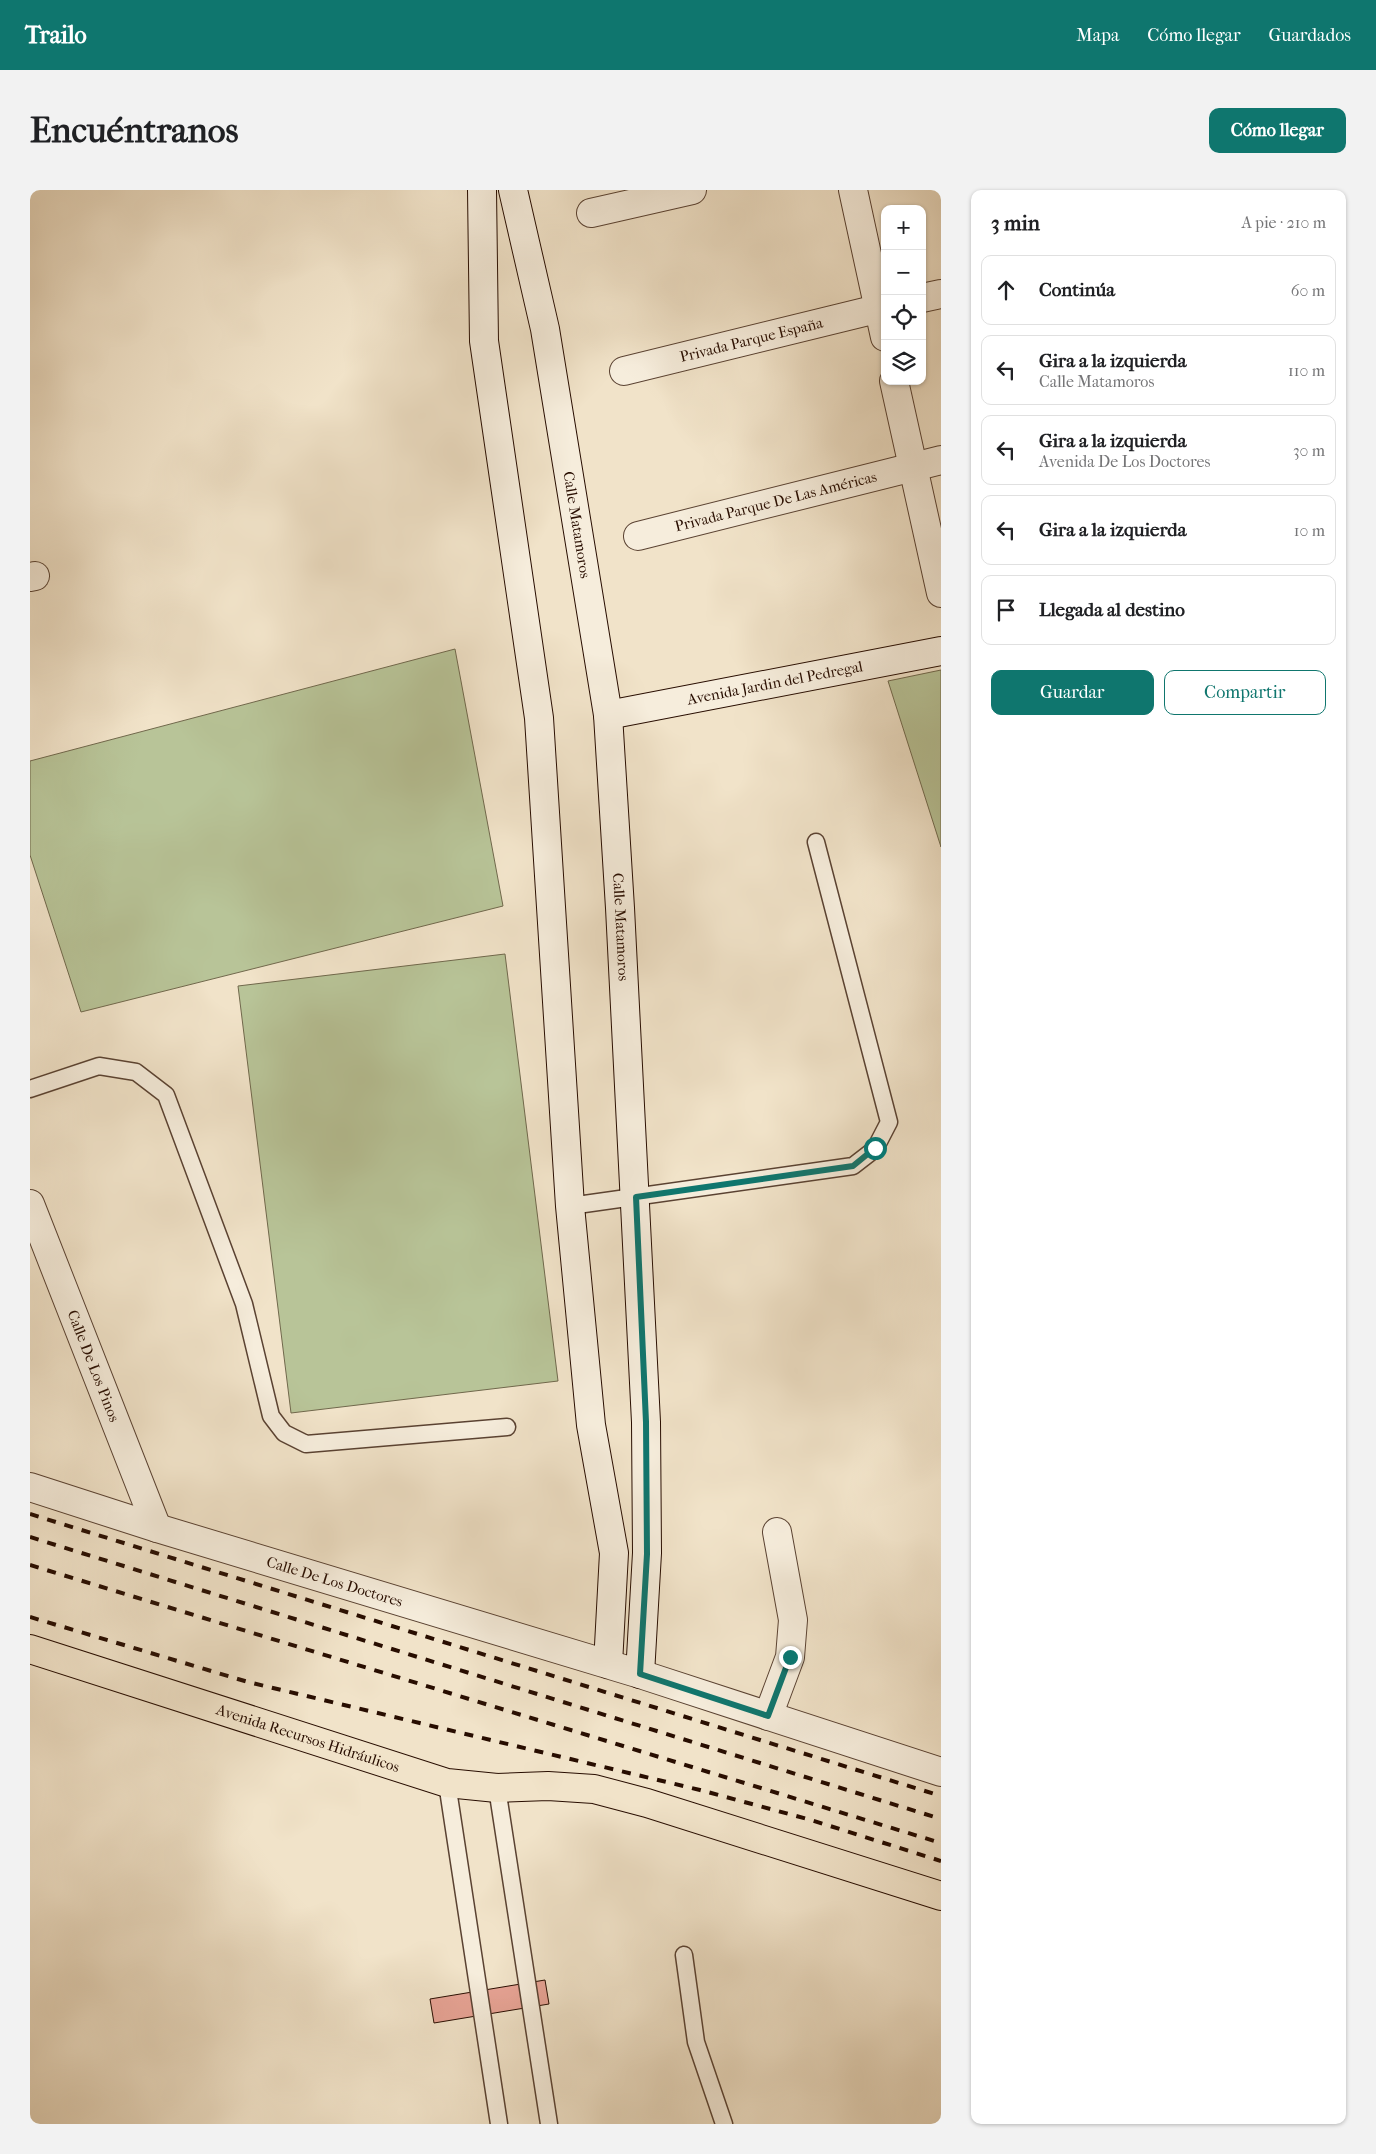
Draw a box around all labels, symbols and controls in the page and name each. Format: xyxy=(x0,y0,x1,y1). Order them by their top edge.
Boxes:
text: Trailo xyxy=(25,21,87,49)
text: Mapa xyxy=(1076,25,1119,46)
text: Cómo llegar xyxy=(1147,25,1241,46)
text: Guardados xyxy=(1269,25,1351,46)
button: Cómo llegar xyxy=(1209,108,1346,153)
text: Encuéntranos xyxy=(30,110,238,151)
map controls xyxy=(881,205,926,385)
button: + xyxy=(881,205,926,250)
text: 3 min xyxy=(991,211,1040,235)
text: A pie · 210 m xyxy=(1242,213,1326,232)
button: − xyxy=(881,250,926,295)
icon: ahead xyxy=(992,276,1020,304)
text: Continúa xyxy=(1039,279,1115,301)
text: 60 m xyxy=(1291,281,1325,300)
button: locate xyxy=(881,295,926,340)
street label: Privada Parque España xyxy=(678,313,826,366)
button: layers xyxy=(881,340,926,385)
text: Gira a la izquierda xyxy=(1039,350,1186,372)
icon: left xyxy=(992,356,1020,384)
text: 110 m xyxy=(1288,361,1325,380)
text: Calle Matamoros xyxy=(1039,372,1154,391)
text: Gira a la izquierda xyxy=(1039,430,1186,452)
icon: left xyxy=(992,436,1020,464)
text: 30 m xyxy=(1293,441,1325,460)
text: Avenida De Los Doctores xyxy=(1039,452,1210,471)
street label: Privada Parque De Las Américas xyxy=(673,467,879,535)
street label: Calle Matamoros xyxy=(559,470,595,580)
icon: left xyxy=(992,516,1020,544)
text: Gira a la izquierda xyxy=(1039,519,1186,541)
text: 10 m xyxy=(1294,521,1325,540)
icon: arrive xyxy=(992,596,1020,624)
text: Llegada al destino xyxy=(1039,599,1185,621)
street label: Avenida Jardin del Pedregal xyxy=(685,657,864,709)
button: Guardar xyxy=(991,670,1154,715)
button: Compartir xyxy=(1164,670,1326,715)
street label: Calle Matamoros xyxy=(609,872,633,982)
route start xyxy=(864,1137,887,1160)
street label: Calle De Los Pinos xyxy=(63,1307,124,1425)
street label: Calle De Los Doctores xyxy=(264,1553,405,1611)
route end xyxy=(779,1646,802,1669)
street label: Avenida Recursos Hidráulicos xyxy=(213,1700,402,1776)

